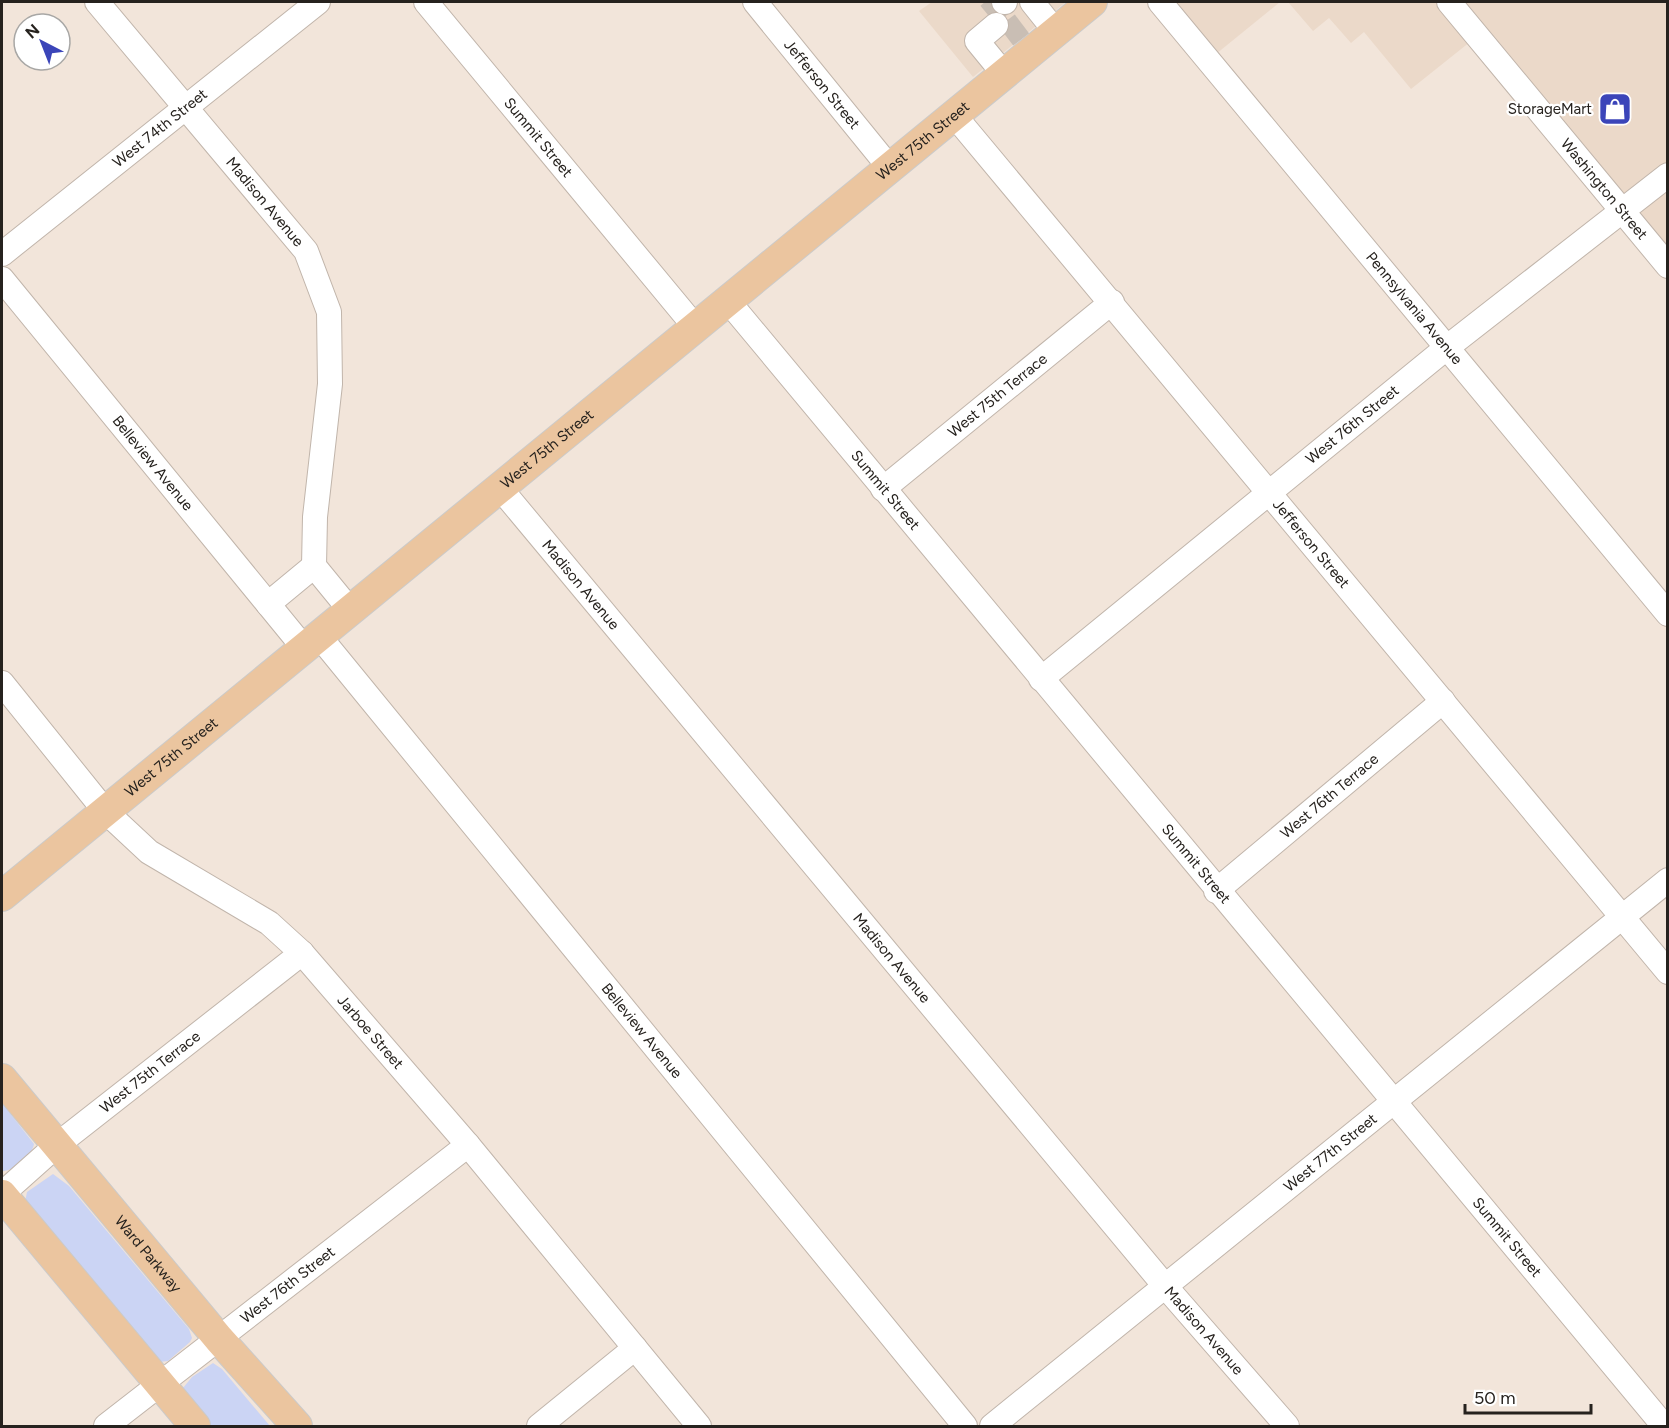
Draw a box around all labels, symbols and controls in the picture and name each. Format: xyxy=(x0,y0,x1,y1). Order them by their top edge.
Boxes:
north arrow xyxy=(12,12,72,72)
text: N xyxy=(21,20,43,42)
street label: Jefferson Street xyxy=(780,36,864,133)
street label: West 74th Street xyxy=(109,85,211,171)
shop icon: StorageMart xyxy=(1597,91,1633,127)
street label: Summit Street xyxy=(500,94,577,181)
street label: West 75th Street xyxy=(873,97,973,184)
place label: StorageMart xyxy=(1508,100,1592,118)
street label: Washington Street xyxy=(1557,135,1652,244)
street label: Madison Avenue xyxy=(222,154,307,250)
street label: Pennsylvania Avenue xyxy=(1362,248,1466,368)
street label: West 75th Terrace xyxy=(944,350,1051,441)
street label: West 76th Street xyxy=(1302,381,1403,468)
street label: West 75th Street xyxy=(497,405,597,492)
street label: Belleview Avenue xyxy=(109,412,197,514)
street label: Summit Street xyxy=(847,447,924,534)
street label: Jefferson Street xyxy=(1269,496,1354,592)
street label: Madison Avenue xyxy=(538,536,623,633)
street label: West 75th Street xyxy=(121,714,222,801)
street label: West 76th Terrace xyxy=(1277,750,1382,842)
street label: Summit Street xyxy=(1158,820,1235,907)
street label: Madison Avenue xyxy=(849,910,934,1007)
street label: Belleview Avenue xyxy=(598,980,686,1082)
street label: Jarboe Street xyxy=(333,991,407,1073)
street label: West 75th Terrace xyxy=(96,1027,204,1117)
street label: West 77th Street xyxy=(1280,1110,1381,1196)
street label: Summit Street xyxy=(1469,1194,1545,1281)
street label: Ward Parkway xyxy=(111,1212,185,1296)
street label: West 76th Street xyxy=(237,1242,339,1327)
street label: Madison Avenue xyxy=(1161,1283,1247,1378)
scale bar xyxy=(1465,1377,1591,1415)
text: 50 m xyxy=(1474,1387,1516,1409)

